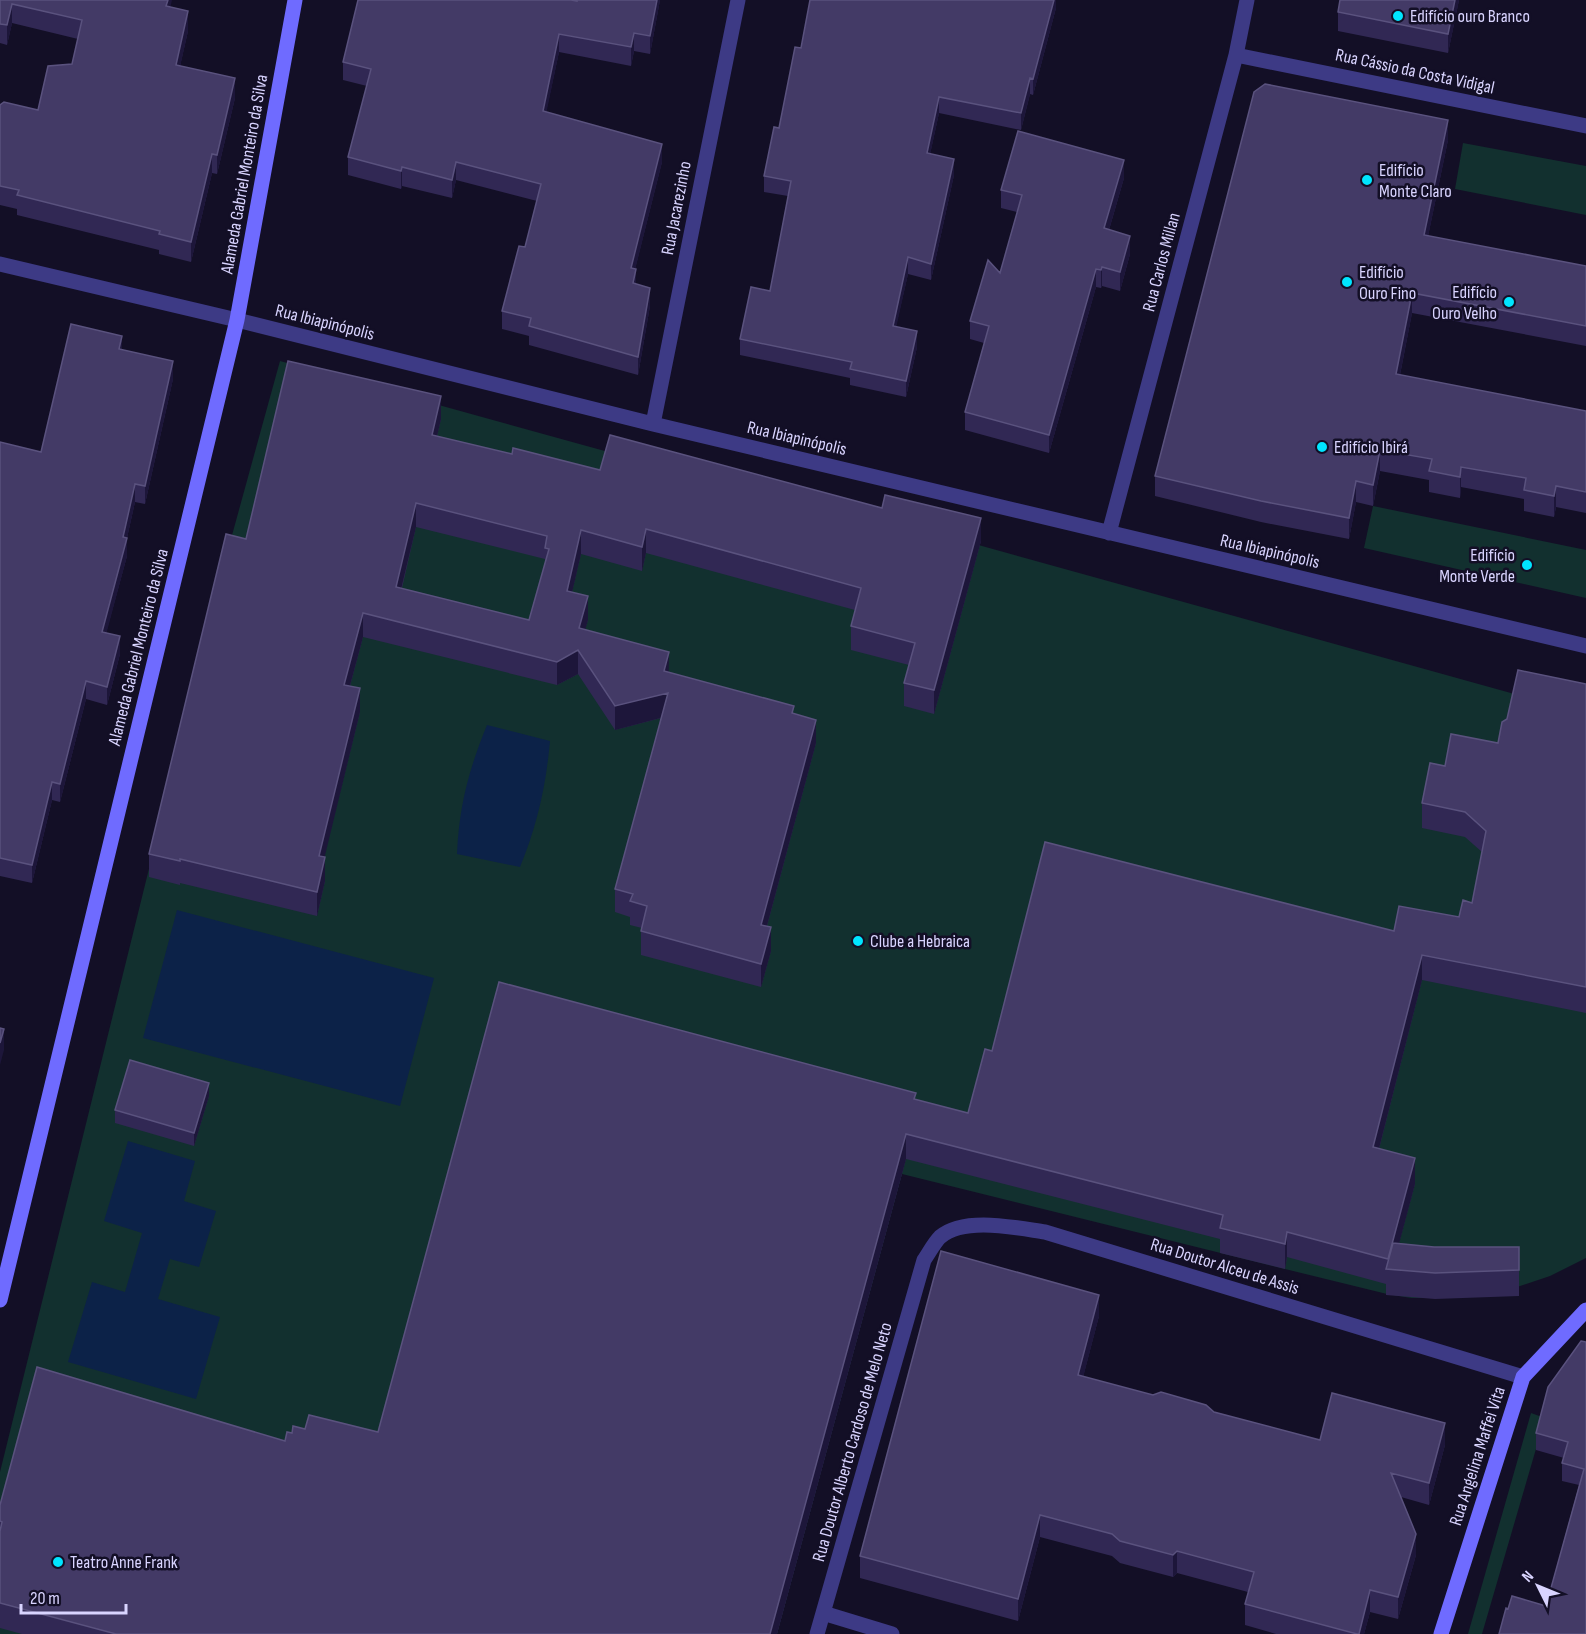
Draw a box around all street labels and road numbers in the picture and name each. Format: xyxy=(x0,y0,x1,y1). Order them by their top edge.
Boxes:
street label: Rua Cássio da Costa Vidigal xyxy=(1334,44,1496,99)
street label: Alameda Gabriel Monteiro da Silva xyxy=(216,73,272,276)
street label: Rua Jacarezinho xyxy=(657,159,696,257)
street label: Rua Carlos Millan xyxy=(1138,210,1185,314)
street label: Rua Ibiapinópolis xyxy=(273,300,377,345)
street label: Rua Ibiapinópolis xyxy=(745,417,849,460)
street label: Rua Ibiapinópolis xyxy=(1218,530,1322,573)
street label: Alameda Gabriel Monteiro da Silva xyxy=(104,547,173,749)
street label: Rua Doutor Alceu de Assis xyxy=(1148,1234,1302,1299)
street label: Rua Doutor Alberto Cardoso de Melo Neto xyxy=(808,1320,897,1564)
street label: Rua Angelina Maffei Vita xyxy=(1445,1384,1510,1528)

